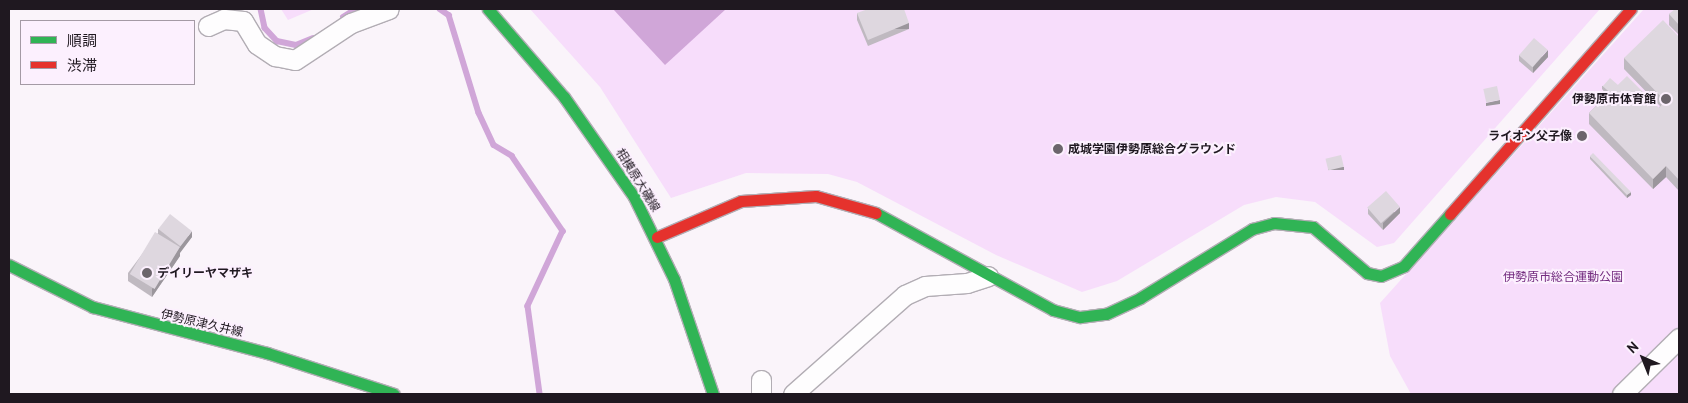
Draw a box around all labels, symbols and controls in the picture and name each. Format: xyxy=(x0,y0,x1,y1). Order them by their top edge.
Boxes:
legend xyxy=(20,20,195,85)
text: 順調 xyxy=(67,31,97,50)
text: 渋滞 xyxy=(67,56,97,75)
place label: 伊勢原市体育館 xyxy=(1572,92,1656,106)
marker: 伊勢原市体育館 xyxy=(1660,93,1672,105)
place label: ライオン父子像 xyxy=(1488,129,1572,143)
marker: ライオン父子像 xyxy=(1576,130,1588,142)
place label: 成城学園伊勢原総合グラウンド xyxy=(1068,142,1236,156)
marker: 成城学園伊勢原総合グラウンド xyxy=(1052,143,1064,155)
street label: 相模原大磯線 xyxy=(613,146,663,214)
place label: デイリーヤマザキ xyxy=(157,266,253,280)
marker: デイリーヤマザキ xyxy=(141,267,153,279)
park label: 伊勢原市総合運動公園 xyxy=(1503,270,1623,284)
street label: 伊勢原津久井線 xyxy=(159,307,245,339)
north arrow xyxy=(1618,333,1668,383)
text: N xyxy=(1623,338,1642,357)

